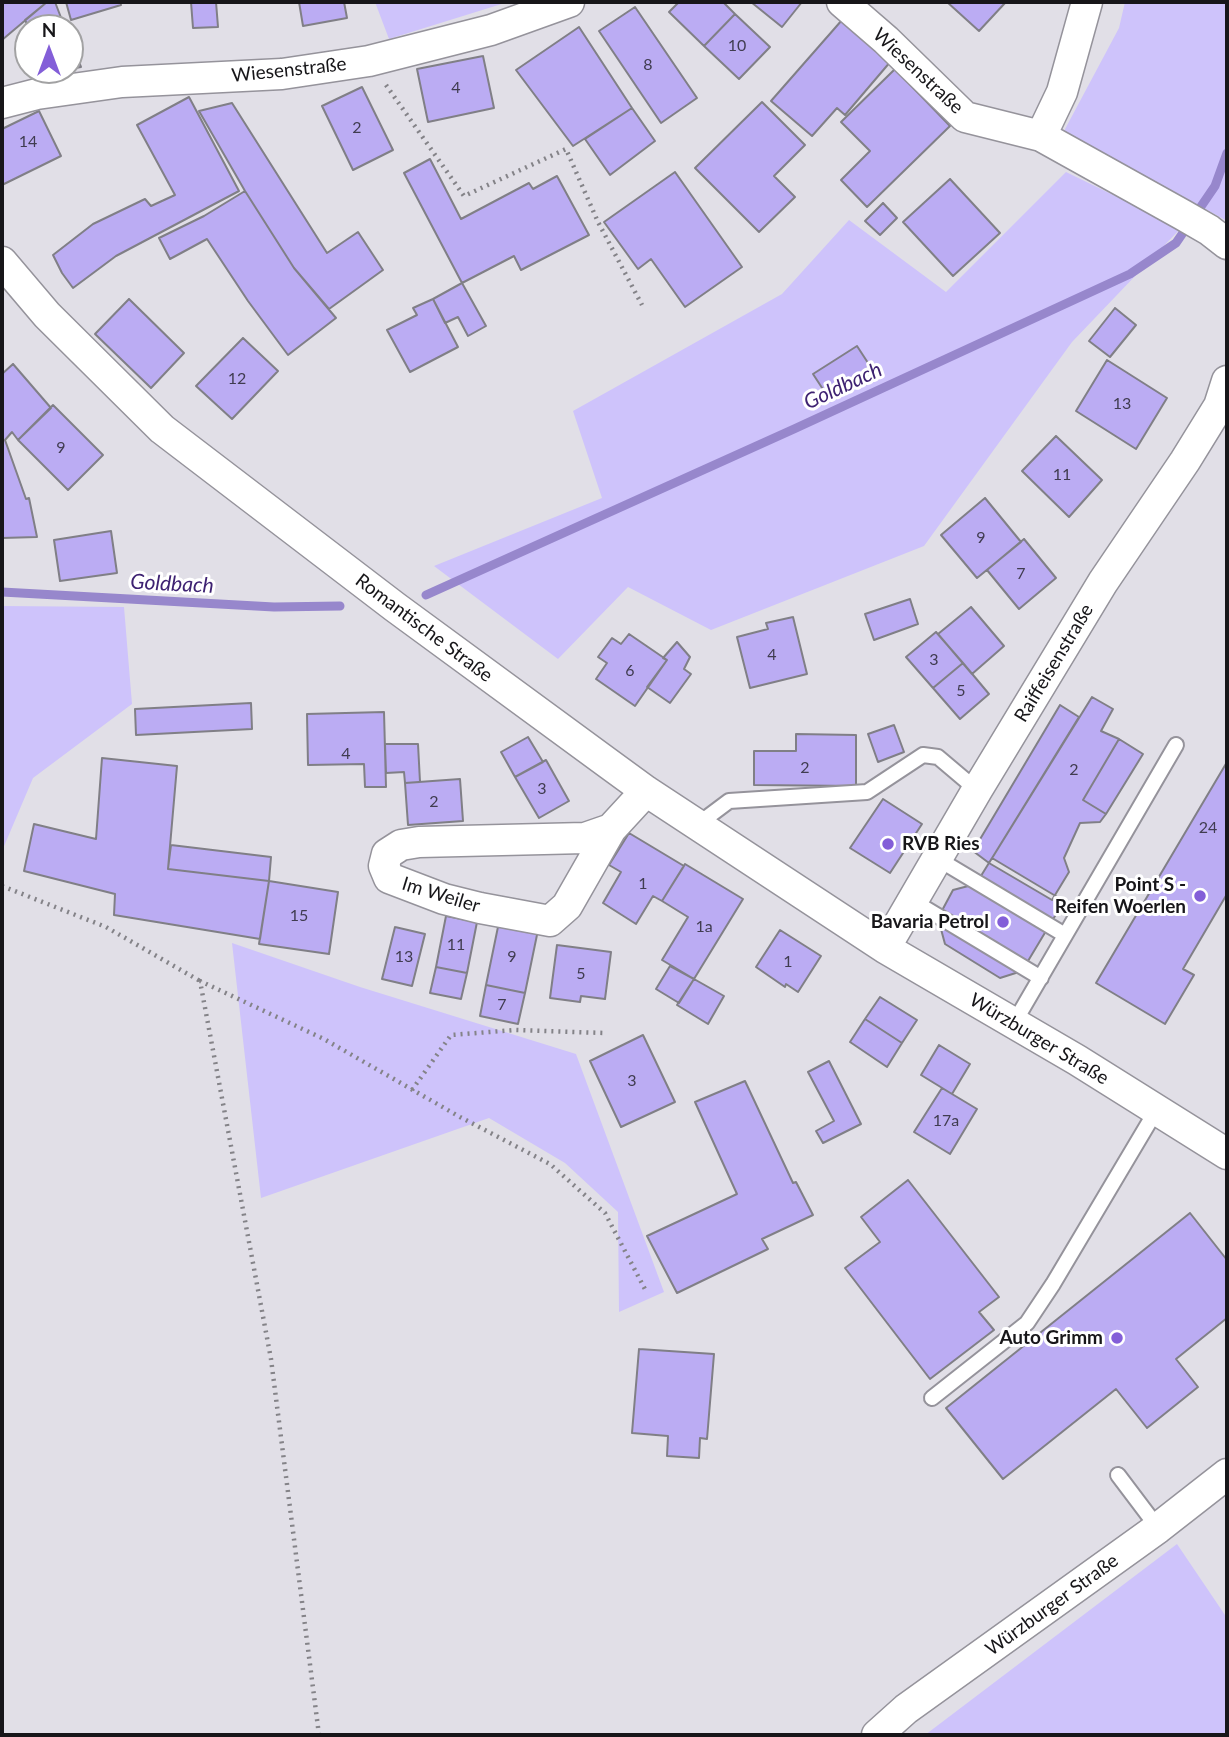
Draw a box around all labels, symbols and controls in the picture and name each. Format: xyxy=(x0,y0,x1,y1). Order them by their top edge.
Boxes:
north arrow xyxy=(14,14,84,84)
text: N xyxy=(42,18,56,41)
street label: Wiesenstraße xyxy=(868,23,968,119)
house number: 10 xyxy=(728,36,746,56)
street label: Wiesenstraße xyxy=(230,53,348,87)
house number: 8 xyxy=(643,55,653,75)
house number: 4 xyxy=(451,78,461,98)
house number: 2 xyxy=(352,118,362,138)
house number: 14 xyxy=(19,132,37,152)
water label: Goldbach xyxy=(800,357,886,415)
house number: 12 xyxy=(228,369,246,389)
house number: 13 xyxy=(1113,394,1131,414)
house number: 9 xyxy=(56,438,66,458)
house number: 11 xyxy=(1053,465,1071,485)
house number: 9 xyxy=(976,528,986,548)
house number: 7 xyxy=(1016,564,1026,584)
water label: Goldbach xyxy=(130,569,214,599)
street label: Romantische Straße xyxy=(351,569,497,687)
street label: Raiffeisenstraße xyxy=(1010,600,1098,726)
house number: 4 xyxy=(767,645,777,665)
house number: 3 xyxy=(929,650,939,670)
house number: 6 xyxy=(625,661,635,681)
house number: 5 xyxy=(956,681,966,701)
house number: 4 xyxy=(341,744,351,764)
house number: 2 xyxy=(800,758,810,778)
house number: 2 xyxy=(1069,760,1079,780)
house number: 3 xyxy=(537,779,547,799)
house number: 2 xyxy=(429,792,439,812)
house number: 24 xyxy=(1199,818,1217,838)
place label: RVB Ries xyxy=(902,833,980,855)
marker: RVB Ries xyxy=(880,836,896,852)
street label: Im Weiler xyxy=(399,872,483,918)
house number: 1 xyxy=(638,874,648,894)
place label: Point S - Reifen Woerlen xyxy=(1055,874,1186,918)
marker: Point S - Reifen Woerlen xyxy=(1192,888,1208,904)
house number: 15 xyxy=(290,906,308,926)
place label: Bavaria Petrol xyxy=(871,911,989,933)
marker: Bavaria Petrol xyxy=(995,914,1011,930)
house number: 1a xyxy=(695,917,713,937)
house number: 11 xyxy=(447,935,465,955)
house number: 13 xyxy=(395,947,413,967)
house number: 9 xyxy=(507,947,517,967)
house number: 1 xyxy=(783,952,793,972)
house number: 5 xyxy=(576,964,586,984)
street label: Würzburger Straße xyxy=(965,988,1113,1090)
house number: 7 xyxy=(497,995,507,1015)
house number: 3 xyxy=(627,1071,637,1091)
house number: 17a xyxy=(933,1111,959,1131)
place label: Auto Grimm xyxy=(999,1327,1103,1349)
marker: Auto Grimm xyxy=(1109,1330,1125,1346)
street label: Würzburger Straße xyxy=(981,1549,1123,1661)

